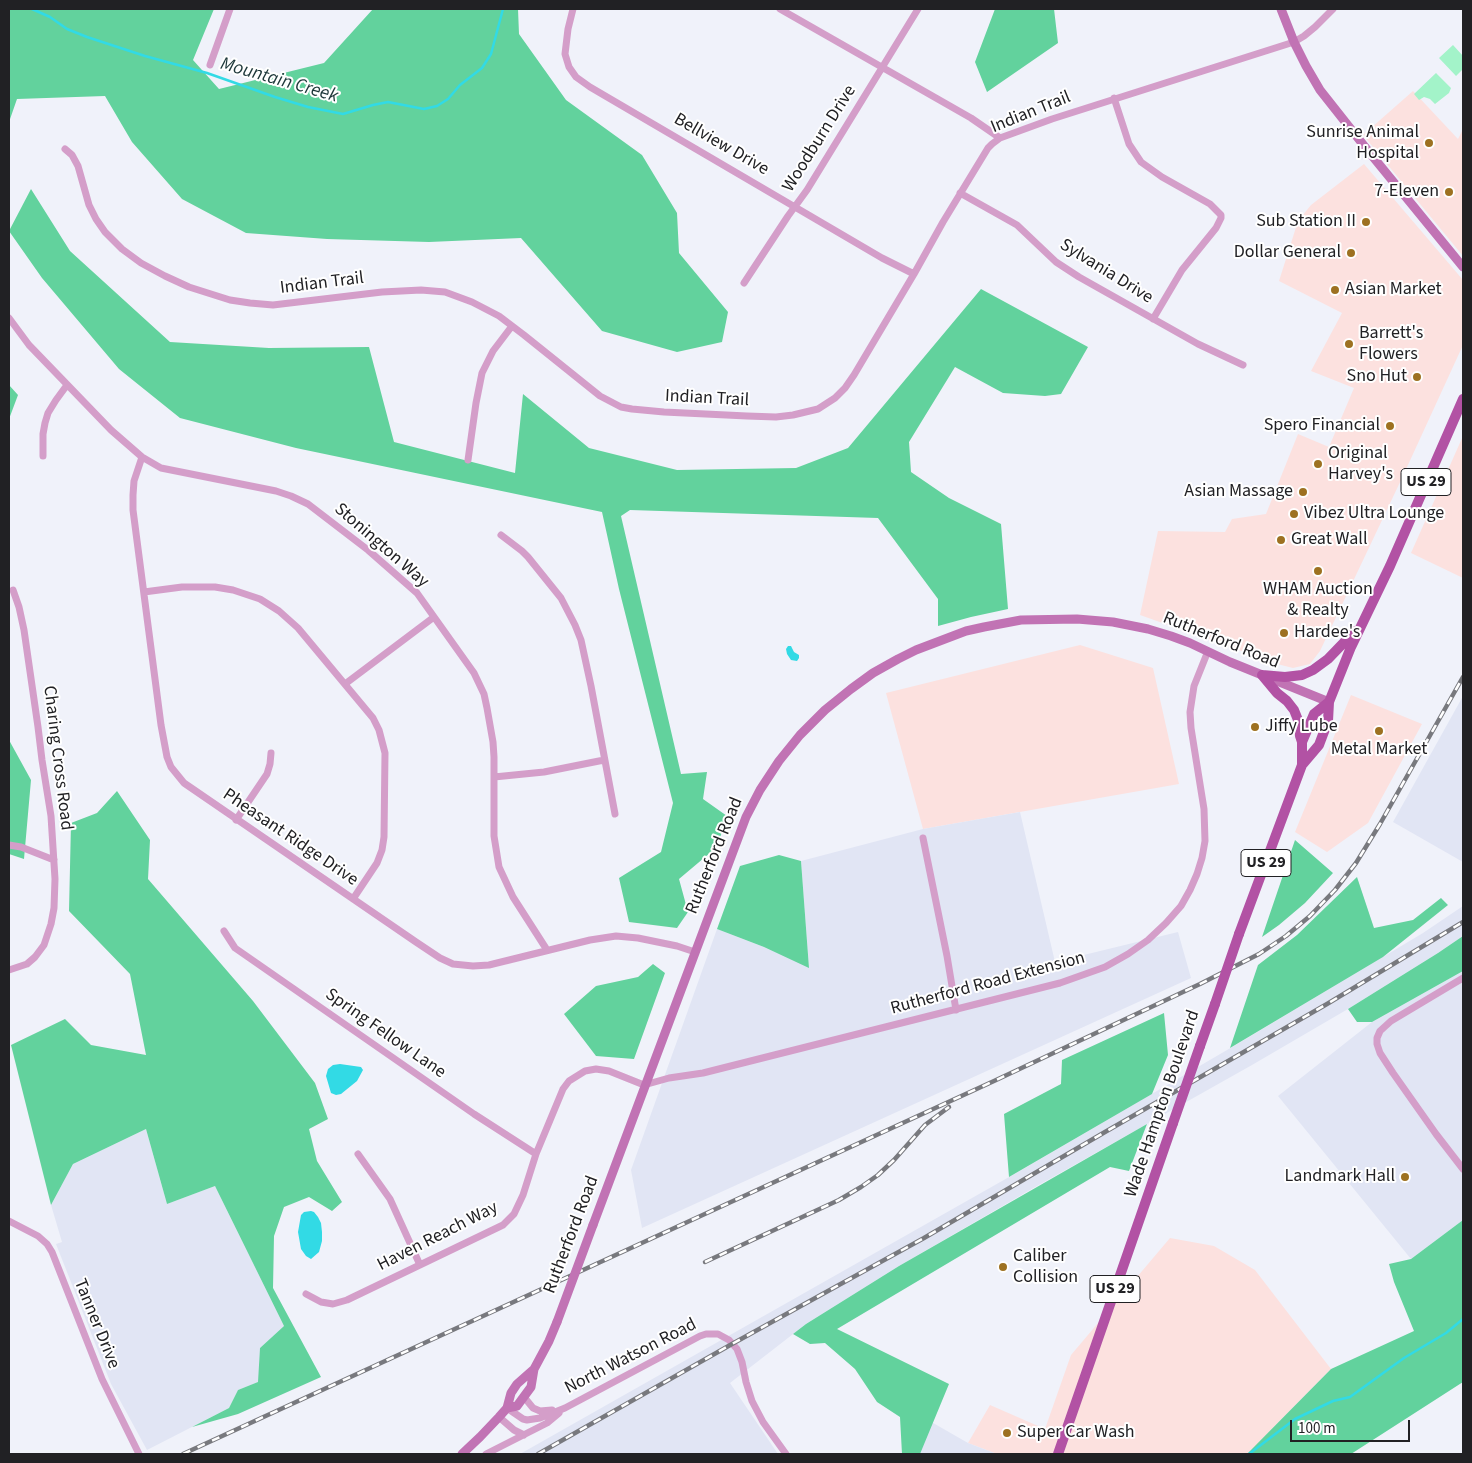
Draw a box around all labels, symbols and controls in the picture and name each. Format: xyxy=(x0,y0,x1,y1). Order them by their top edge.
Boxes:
water label: Mountain Creek xyxy=(217,53,341,109)
street label: Woodburn Drive xyxy=(778,82,862,196)
street label: Indian Trail xyxy=(988,87,1074,139)
street label: Bellview Drive xyxy=(670,109,772,181)
place label: Sunrise Animal Hospital xyxy=(1306,122,1419,164)
marker: Sunrise Animal Hospital xyxy=(1423,137,1435,149)
place label: 7-Eleven xyxy=(1374,181,1439,203)
marker: 7-Eleven xyxy=(1443,186,1455,198)
place label: Sub Station II xyxy=(1256,211,1356,233)
marker: Sub Station II xyxy=(1360,216,1372,228)
street label: Sylvania Drive xyxy=(1055,235,1157,309)
place label: Dollar General xyxy=(1234,242,1341,264)
marker: Dollar General xyxy=(1345,247,1357,259)
street label: Indian Trail xyxy=(279,268,365,300)
place label: Asian Market xyxy=(1345,279,1441,301)
marker: Asian Market xyxy=(1329,284,1341,296)
place label: Barrett's Flowers xyxy=(1359,323,1423,366)
marker: Barrett's Flowers xyxy=(1343,338,1355,350)
place label: Sno Hut xyxy=(1347,366,1407,388)
marker: Sno Hut xyxy=(1411,371,1423,383)
street label: Indian Trail xyxy=(664,386,750,412)
place label: Spero Financial xyxy=(1264,415,1380,437)
marker: Spero Financial xyxy=(1384,420,1396,432)
place label: Original Harvey's xyxy=(1328,443,1393,486)
marker: Original Harvey's xyxy=(1312,458,1324,470)
road number: US 29 xyxy=(1401,468,1451,496)
place label: Asian Massage xyxy=(1184,481,1293,503)
marker: Asian Massage xyxy=(1297,486,1309,498)
street label: Stonington Way xyxy=(329,499,433,593)
place label: Vibez Ultra Lounge xyxy=(1304,503,1444,525)
marker: Vibez Ultra Lounge xyxy=(1288,508,1300,520)
place label: Great Wall xyxy=(1291,529,1367,551)
marker: Great Wall xyxy=(1275,534,1287,546)
marker: WHAM Auction & Realty xyxy=(1312,565,1324,577)
place label: WHAM Auction & Realty xyxy=(1263,579,1373,622)
street label: Rutherford Road xyxy=(1159,608,1283,674)
place label: Hardee's xyxy=(1294,622,1360,644)
marker: Hardee's xyxy=(1278,627,1290,639)
street label: Charing Cross Road xyxy=(37,684,77,832)
place label: Jiffy Lube xyxy=(1265,716,1338,738)
marker: Jiffy Lube xyxy=(1249,721,1261,733)
marker: Metal Market xyxy=(1373,725,1385,737)
place label: Metal Market xyxy=(1331,739,1427,761)
street label: Pheasant Ridge Drive xyxy=(218,785,362,891)
street label: Rutherford Road xyxy=(682,794,748,918)
road number: US 29 xyxy=(1241,850,1291,876)
street label: Rutherford Road Extension xyxy=(888,948,1088,1020)
street label: Spring Fellow Lane xyxy=(320,984,450,1084)
street label: Wade Hampton Boulevard xyxy=(1121,1007,1205,1201)
place label: Landmark Hall xyxy=(1285,1166,1395,1188)
marker: Landmark Hall xyxy=(1399,1171,1411,1183)
street label: Rutherford Road xyxy=(540,1173,604,1297)
street label: Haven Reach Way xyxy=(374,1197,502,1277)
place label: Caliber Collision xyxy=(1013,1246,1078,1288)
marker: Caliber Collision xyxy=(997,1261,1009,1273)
street label: Tanner Drive xyxy=(68,1276,124,1372)
road number: US 29 xyxy=(1090,1276,1140,1302)
street label: North Watson Road xyxy=(561,1314,701,1400)
scale bar xyxy=(1292,1410,1412,1442)
text: 100 m xyxy=(1298,1418,1336,1439)
place label: Super Car Wash xyxy=(1017,1422,1135,1444)
marker: Super Car Wash xyxy=(1001,1427,1013,1439)

